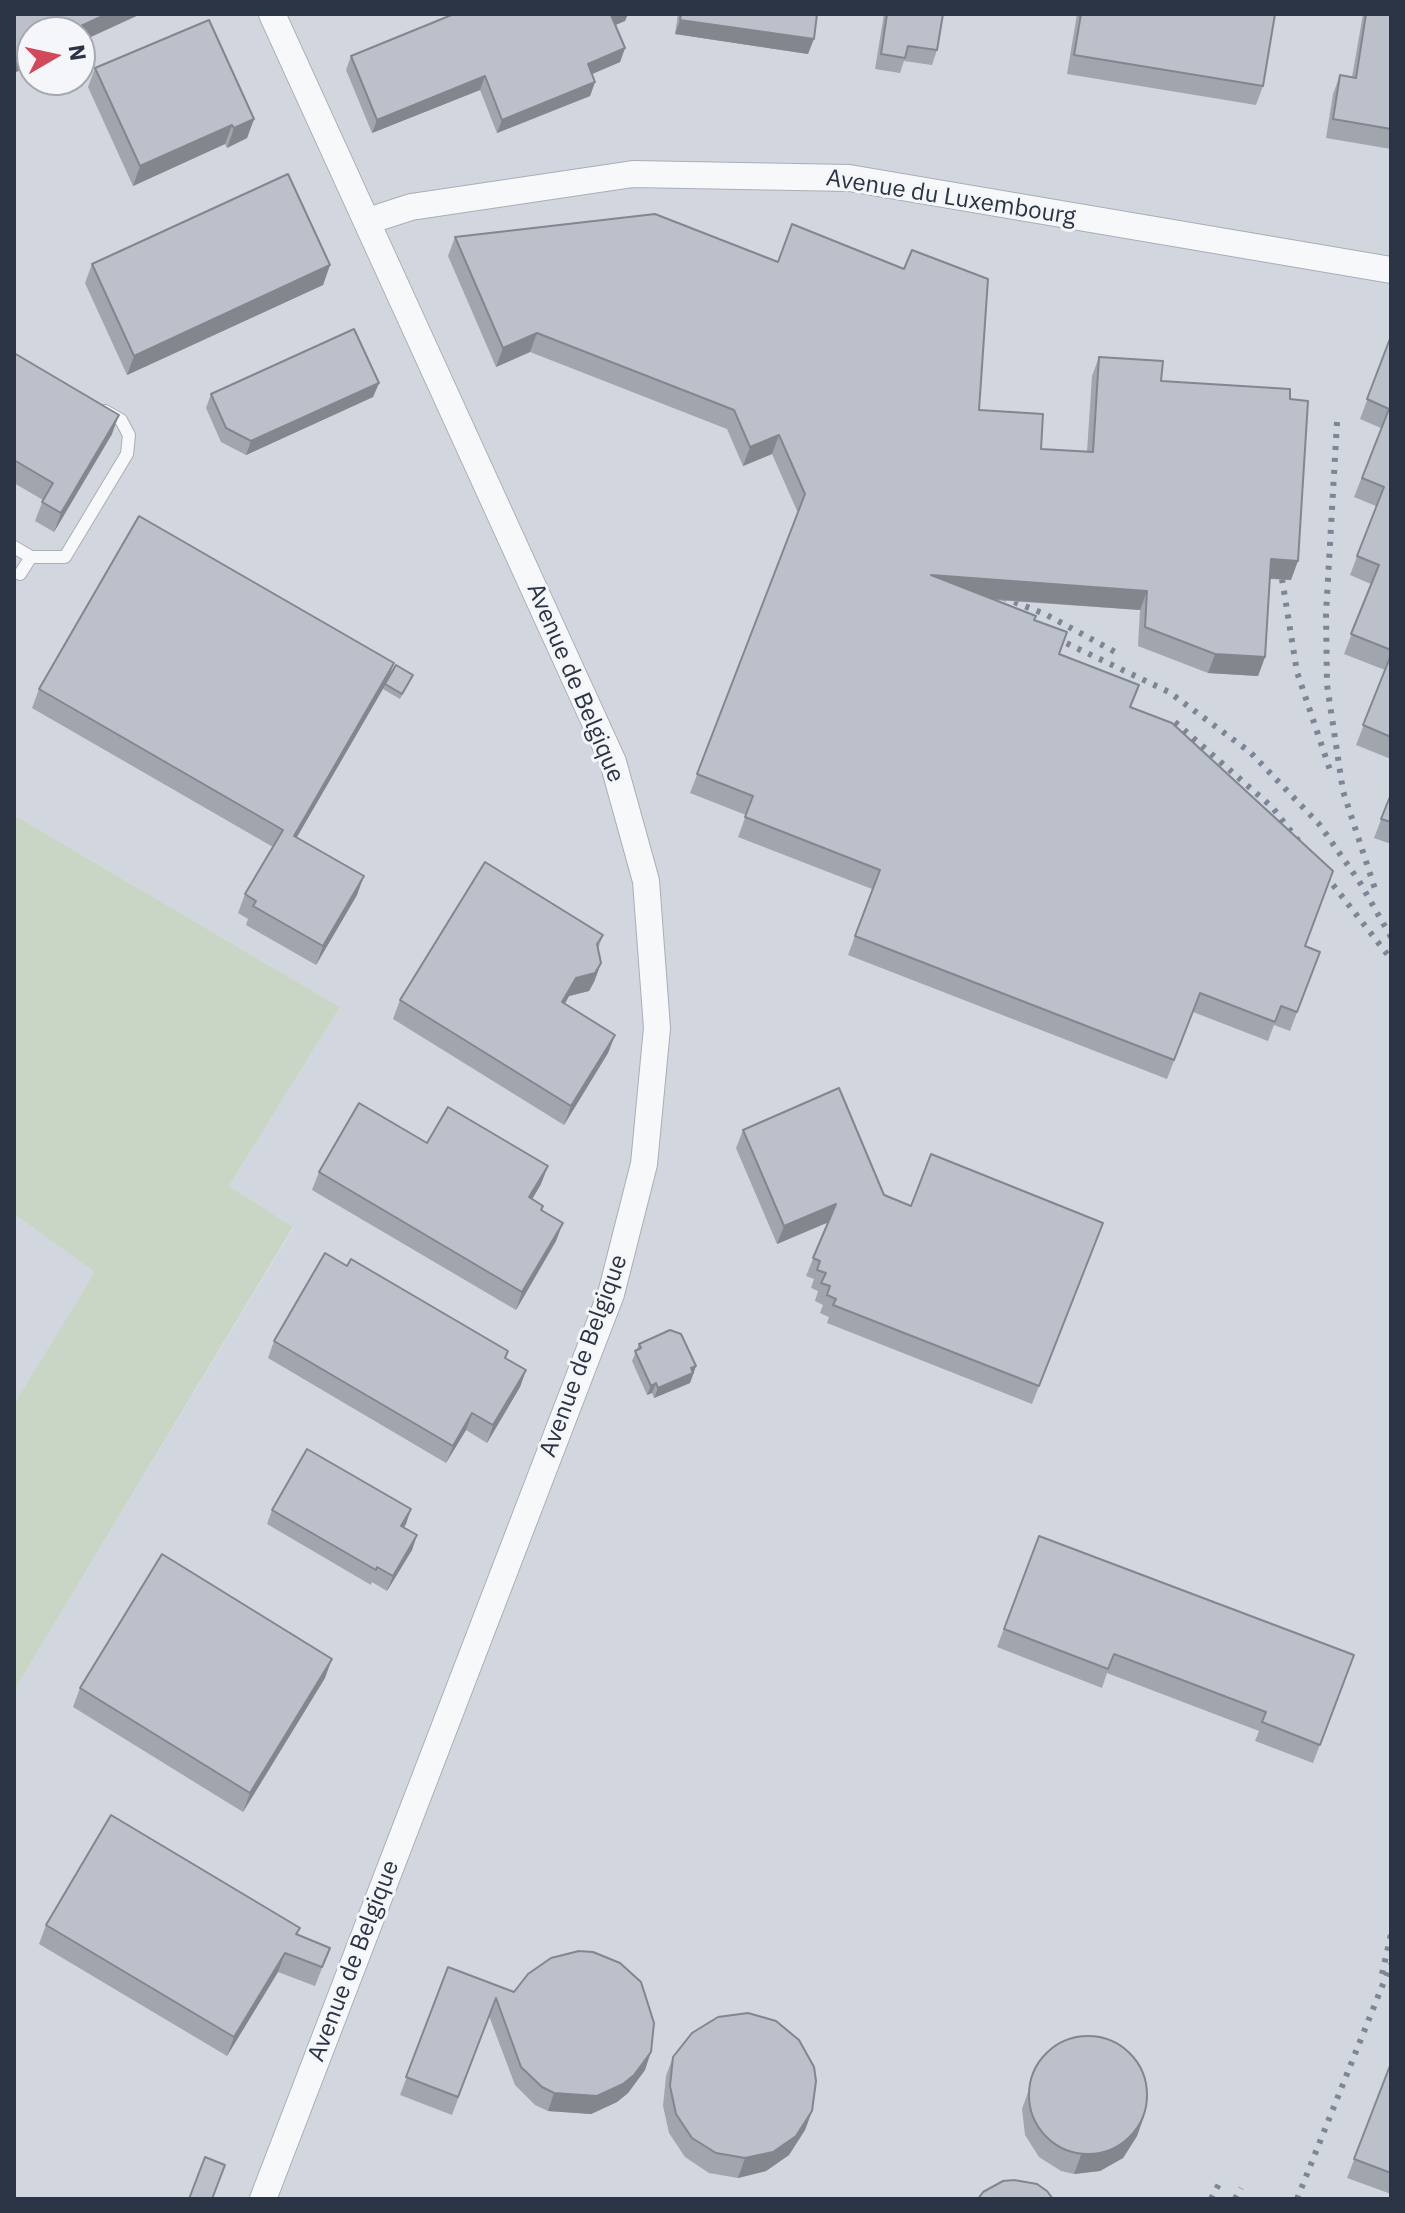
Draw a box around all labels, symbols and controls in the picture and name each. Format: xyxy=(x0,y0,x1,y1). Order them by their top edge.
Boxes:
north arrow xyxy=(16,16,96,96)
text: N xyxy=(63,42,94,63)
street label: Avenue du Luxembourg xyxy=(824,164,1078,232)
street label: Avenue de Belgique xyxy=(520,579,630,787)
street label: Avenue de Belgique xyxy=(534,1251,634,1461)
street label: Avenue de Belgique xyxy=(302,1856,406,2066)

